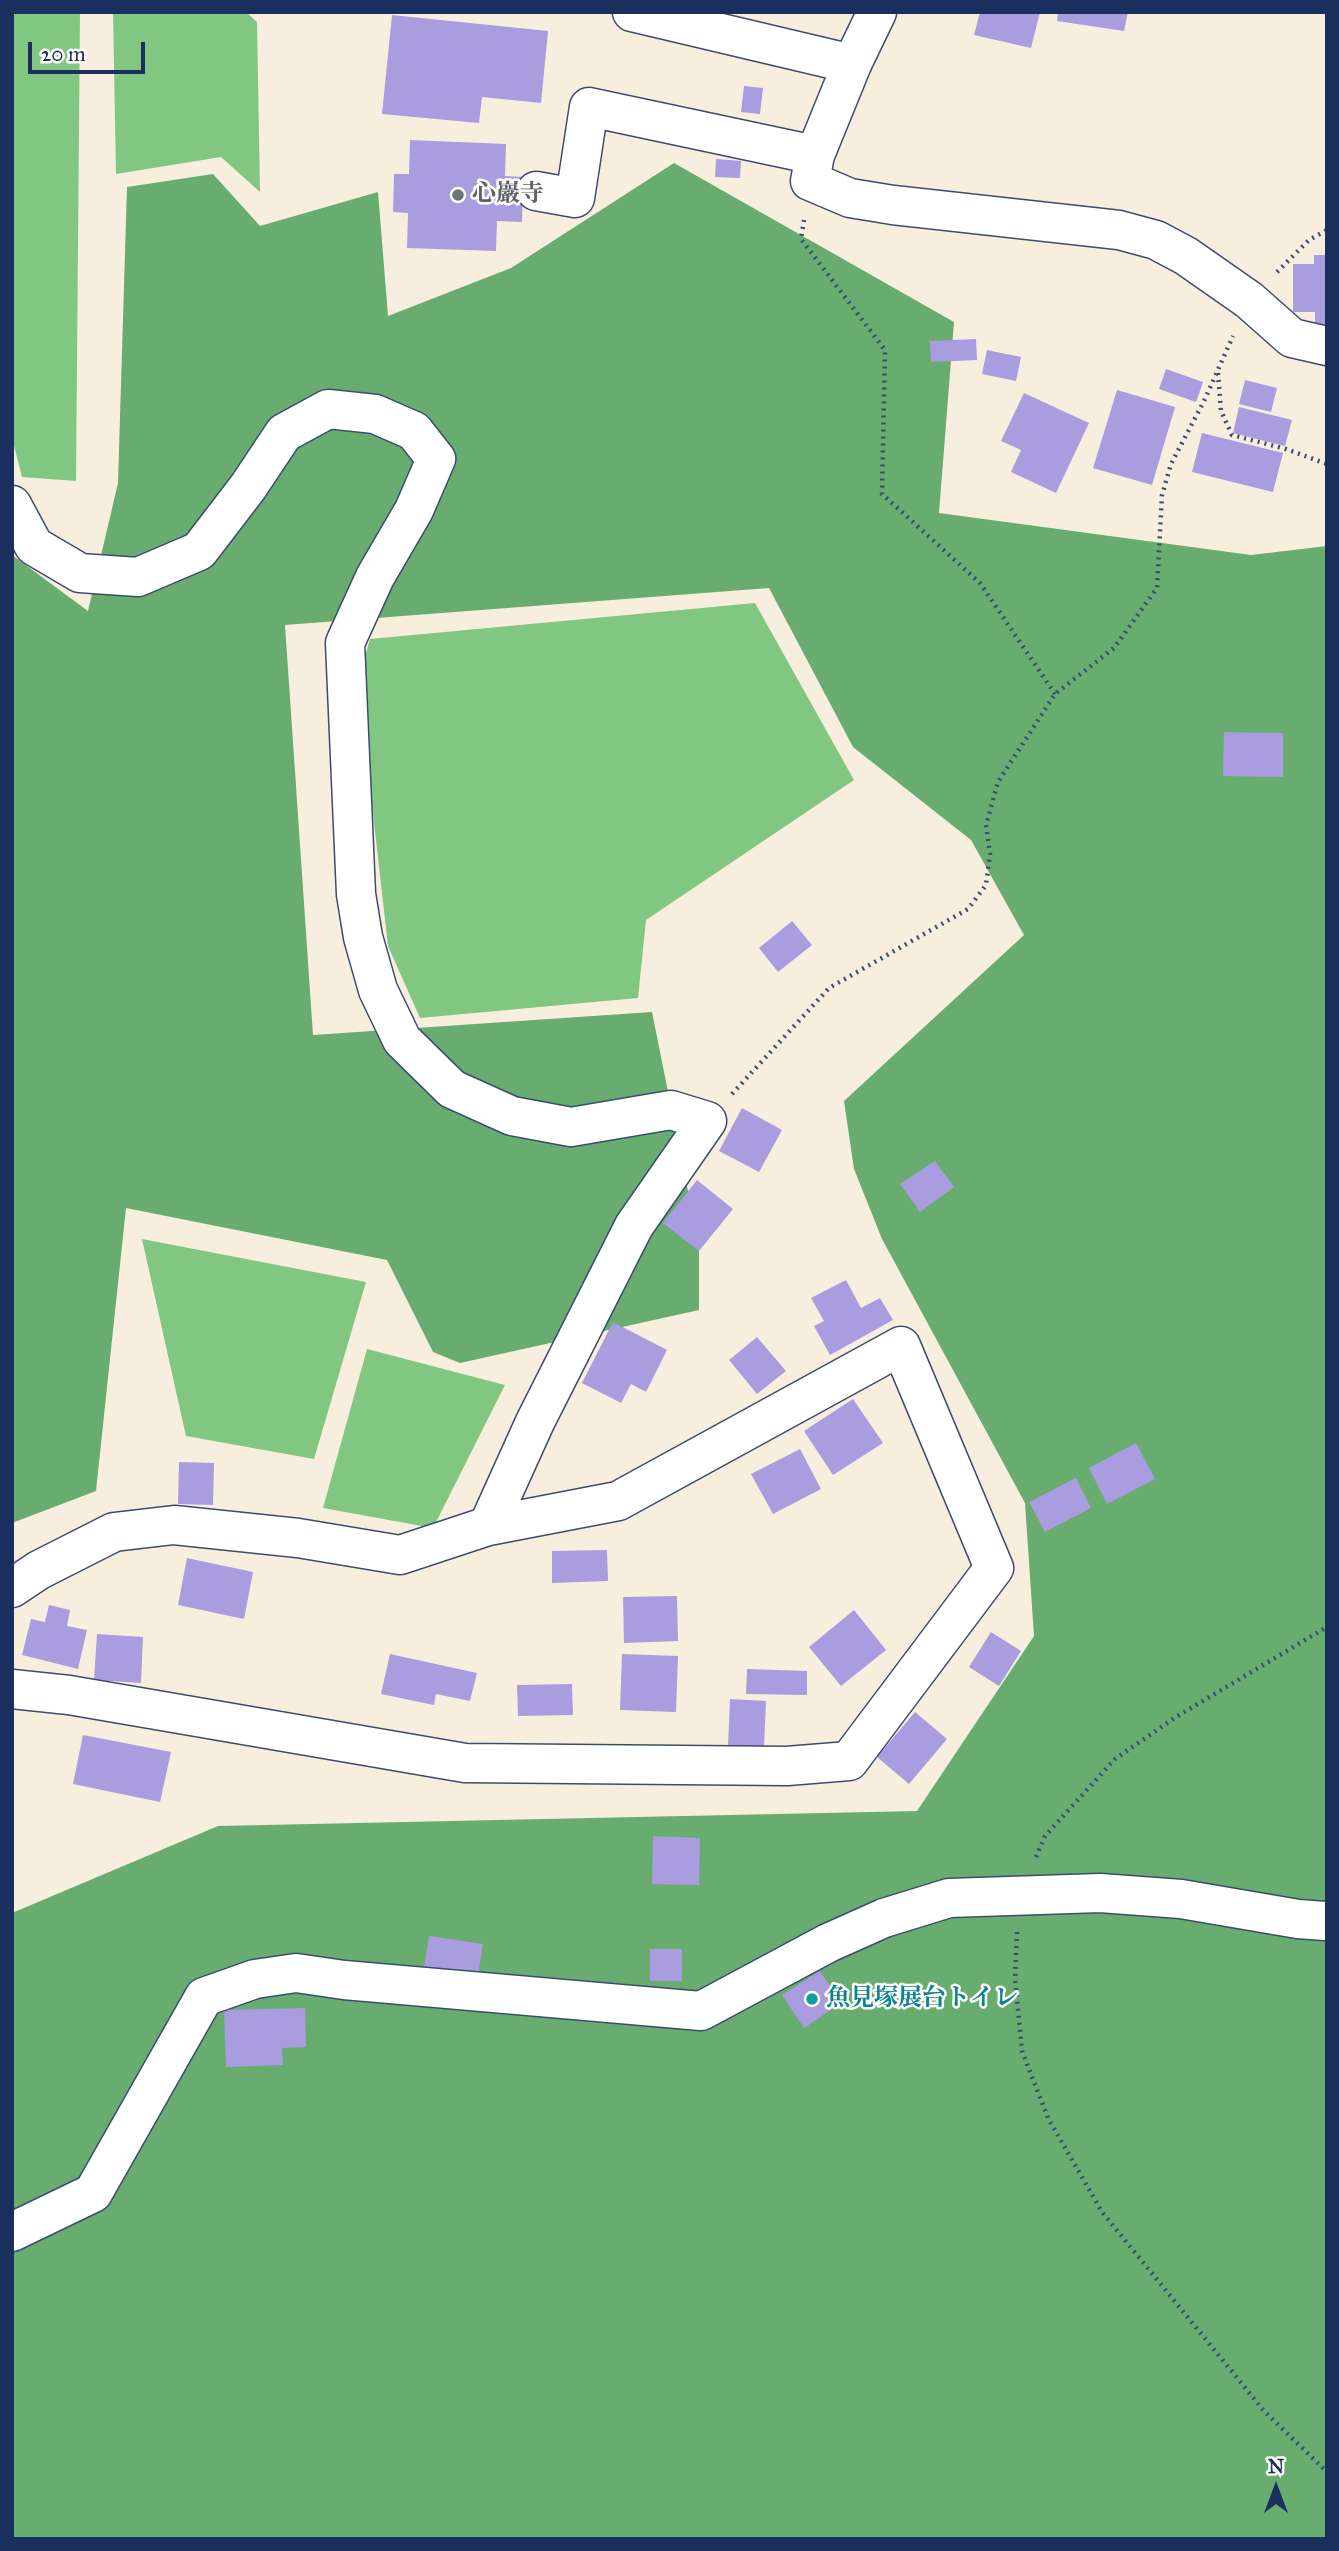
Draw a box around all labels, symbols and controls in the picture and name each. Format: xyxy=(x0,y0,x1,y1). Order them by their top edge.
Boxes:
scale bar xyxy=(32,28,149,72)
text: 20 m xyxy=(41,41,86,67)
place label: 心巖寺 xyxy=(472,181,544,209)
marker: 心巖寺 xyxy=(450,187,466,203)
place label: 魚見塚展台トイレ xyxy=(826,1985,1018,2013)
marker: 魚見塚展台トイレ xyxy=(804,1991,820,2007)
north arrow xyxy=(1241,2453,1311,2523)
text: N xyxy=(1268,2455,1284,2478)

